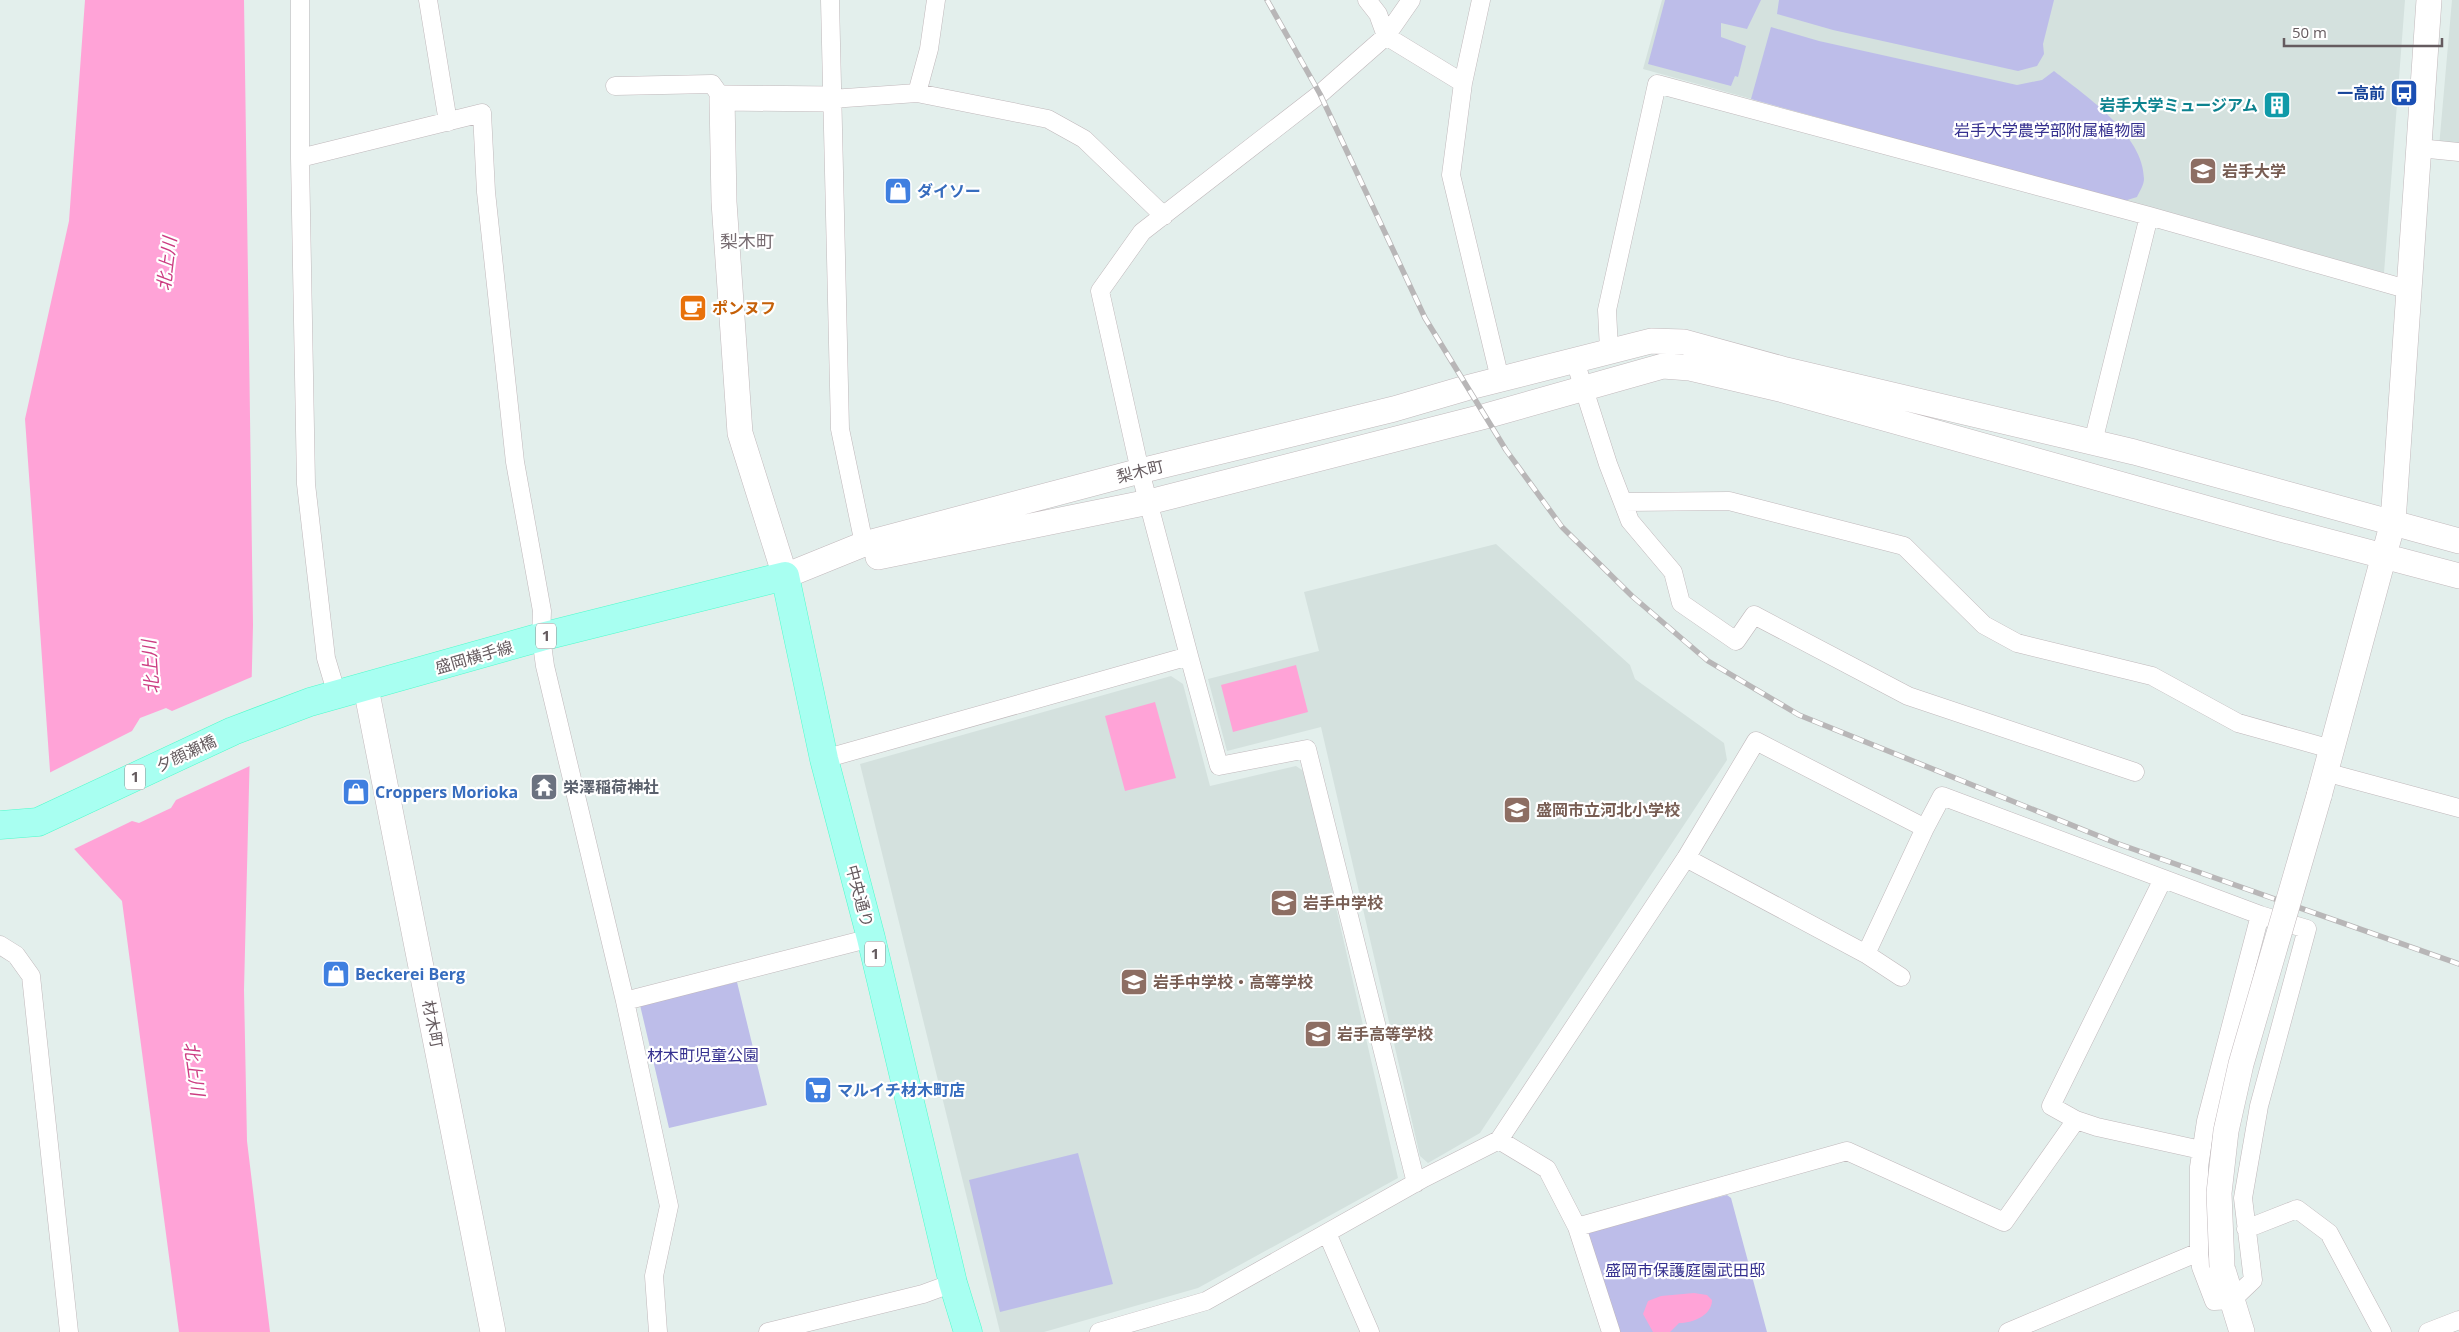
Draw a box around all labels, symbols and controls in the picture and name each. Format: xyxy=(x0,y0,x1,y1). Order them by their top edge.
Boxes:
scale bar xyxy=(2284,15,2442,47)
text: 50 m xyxy=(2292,22,2327,42)
bus stop icon: 一高前 xyxy=(2389,78,2419,108)
place label: 一高前 xyxy=(2337,82,2385,104)
building icon: 岩手大学ミュージアム xyxy=(2262,90,2292,120)
place label: 岩手大学ミュージアム xyxy=(2099,94,2258,116)
park label: 岩手大学農学部附属植物園 xyxy=(1954,119,2146,141)
school or university icon: 岩手大学 xyxy=(2188,156,2218,186)
place label: 岩手大学 xyxy=(2222,160,2286,182)
shop icon: ダイソー xyxy=(883,176,913,206)
place label: ダイソー xyxy=(917,180,981,202)
district label: 梨木町 xyxy=(720,229,774,253)
water label: 北上川 xyxy=(151,234,181,292)
cafe icon: ポンヌフ xyxy=(678,293,708,323)
place label: ポンヌフ xyxy=(712,297,776,319)
street label: 梨木町 xyxy=(1114,455,1166,487)
road number: 1 xyxy=(536,624,556,648)
street label: 盛岡横手線 xyxy=(433,635,515,679)
water label: 北上川 xyxy=(136,637,164,695)
street label: 夕顔瀬橋 xyxy=(152,730,220,776)
road number: 1 xyxy=(125,764,145,790)
temple icon: 栄澤稲荷神社 xyxy=(529,772,559,802)
place label: 栄澤稲荷神社 xyxy=(563,776,659,798)
shop icon: Croppers Morioka xyxy=(341,777,371,807)
place label: Croppers Morioka xyxy=(375,781,518,803)
school or university icon: 盛岡市立河北小学校 xyxy=(1502,795,1532,825)
place label: 盛岡市立河北小学校 xyxy=(1536,799,1680,821)
street label: 中央通り xyxy=(841,862,879,930)
school or university icon: 岩手中学校 xyxy=(1269,888,1299,918)
place label: 岩手中学校 xyxy=(1303,892,1383,914)
road number: 1 xyxy=(865,942,885,966)
shop icon: Beckerei Berg xyxy=(321,959,351,989)
place label: Beckerei Berg xyxy=(355,963,465,985)
school or university icon: 岩手中学校・高等学校 xyxy=(1119,967,1149,997)
place label: 岩手中学校・高等学校 xyxy=(1153,971,1313,993)
street label: 材木町 xyxy=(418,998,448,1050)
school or university icon: 岩手高等学校 xyxy=(1303,1019,1333,1049)
place label: 岩手高等学校 xyxy=(1337,1023,1433,1045)
water label: 北上川 xyxy=(179,1040,211,1099)
park label: 材木町児童公園 xyxy=(647,1044,759,1066)
supermarket icon: マルイチ材木町店 xyxy=(803,1075,833,1105)
place label: マルイチ材木町店 xyxy=(837,1079,965,1101)
park label: 盛岡市保護庭園武田邸 xyxy=(1605,1259,1765,1281)

